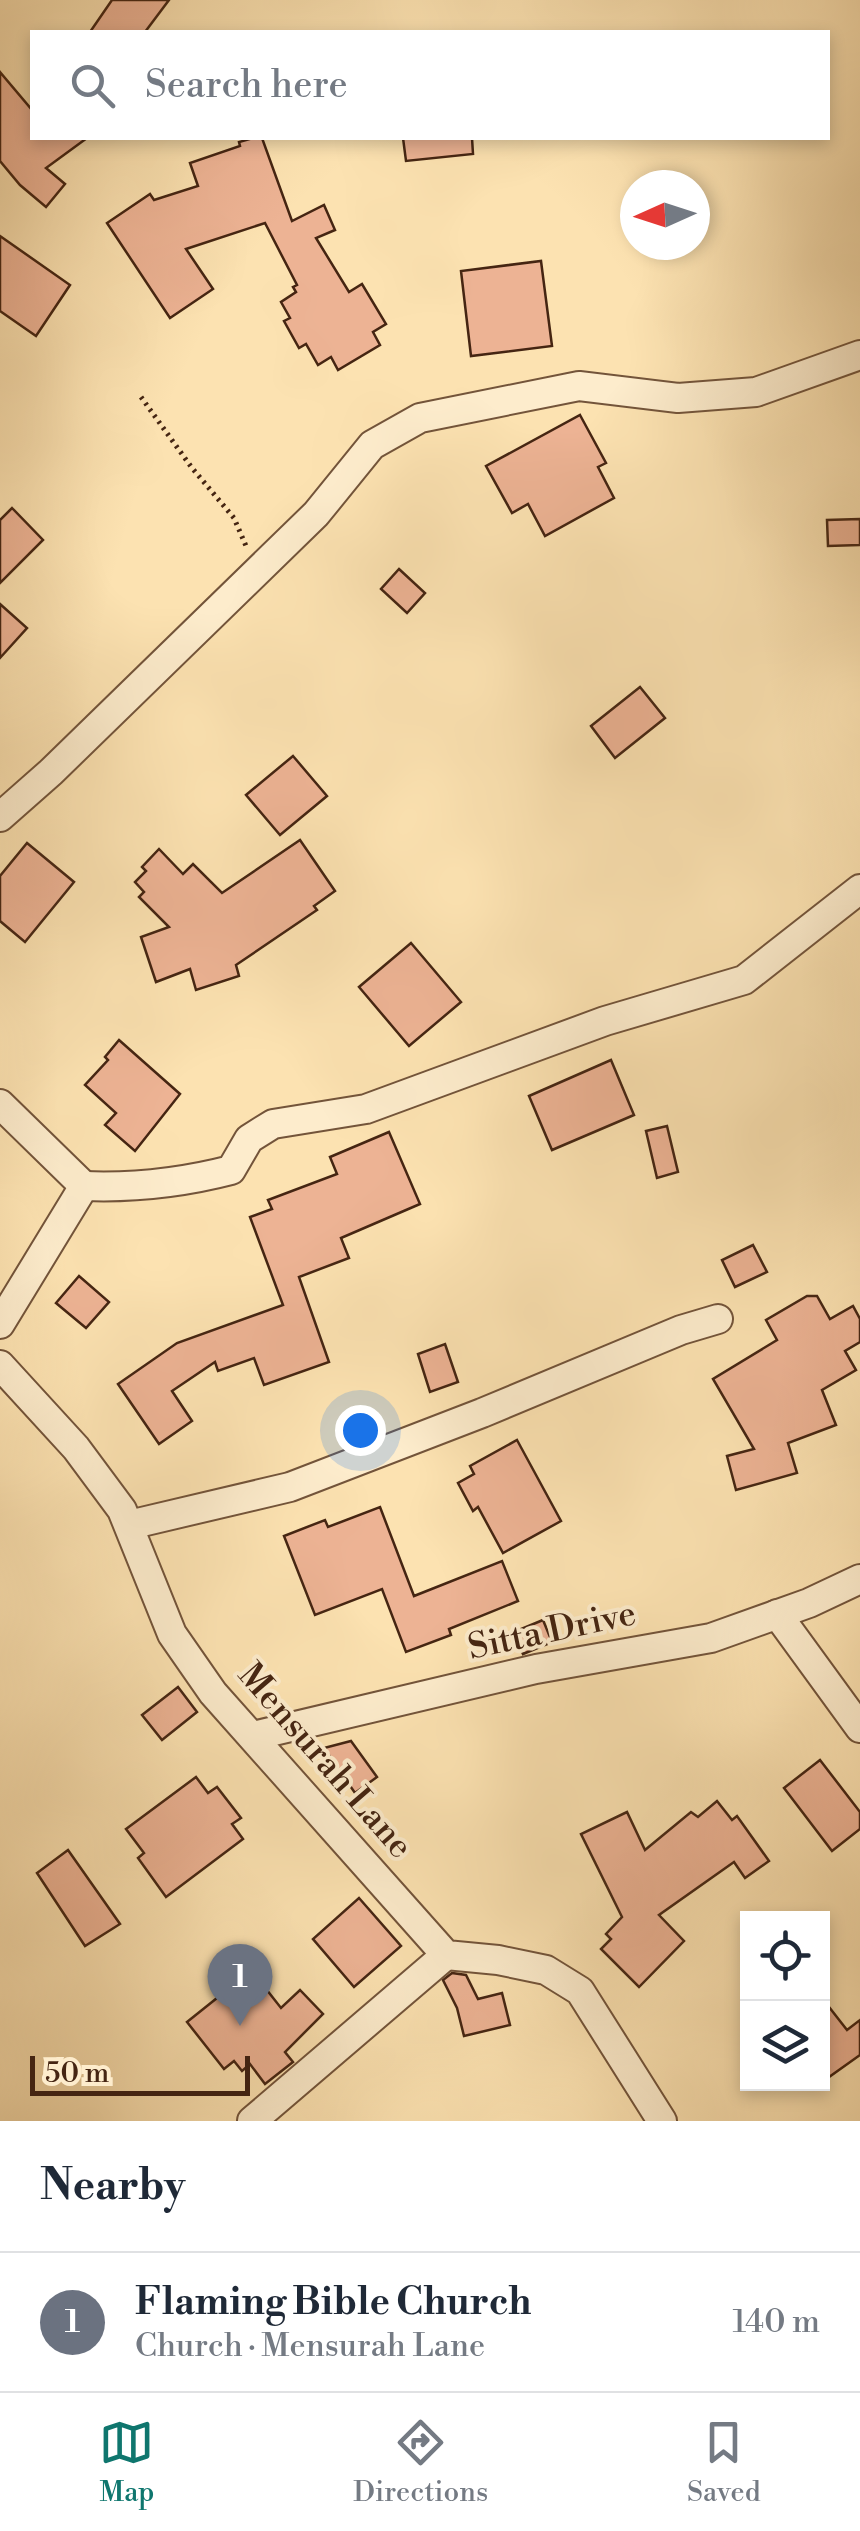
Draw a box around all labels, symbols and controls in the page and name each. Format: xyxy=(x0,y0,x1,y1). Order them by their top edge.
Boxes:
search box xyxy=(30,30,830,140)
icon: search xyxy=(65,58,120,113)
text: Search here xyxy=(145,62,348,109)
north arrow xyxy=(620,170,710,260)
your location xyxy=(335,1405,386,1456)
street label: Sitta Drive xyxy=(464,1592,640,1670)
street label: Mensurah Lane xyxy=(228,1654,422,1868)
map controls xyxy=(740,1911,830,2091)
button: locate xyxy=(740,1911,830,2001)
pin: 1 xyxy=(208,1944,272,2026)
button: layers xyxy=(740,2001,830,2091)
scale bar xyxy=(30,2051,250,2096)
text: 50 m xyxy=(45,2056,109,2091)
text: Nearby xyxy=(40,2160,185,2213)
text: Flaming Bible Church xyxy=(135,2279,532,2326)
text: 1 xyxy=(65,2302,80,2342)
text: 140 m xyxy=(733,2302,820,2342)
text: Church · Mensurah Lane xyxy=(135,2326,485,2366)
tab: Map xyxy=(99,2415,154,2510)
tab: Directions xyxy=(353,2415,488,2510)
tab: Saved xyxy=(687,2415,761,2510)

